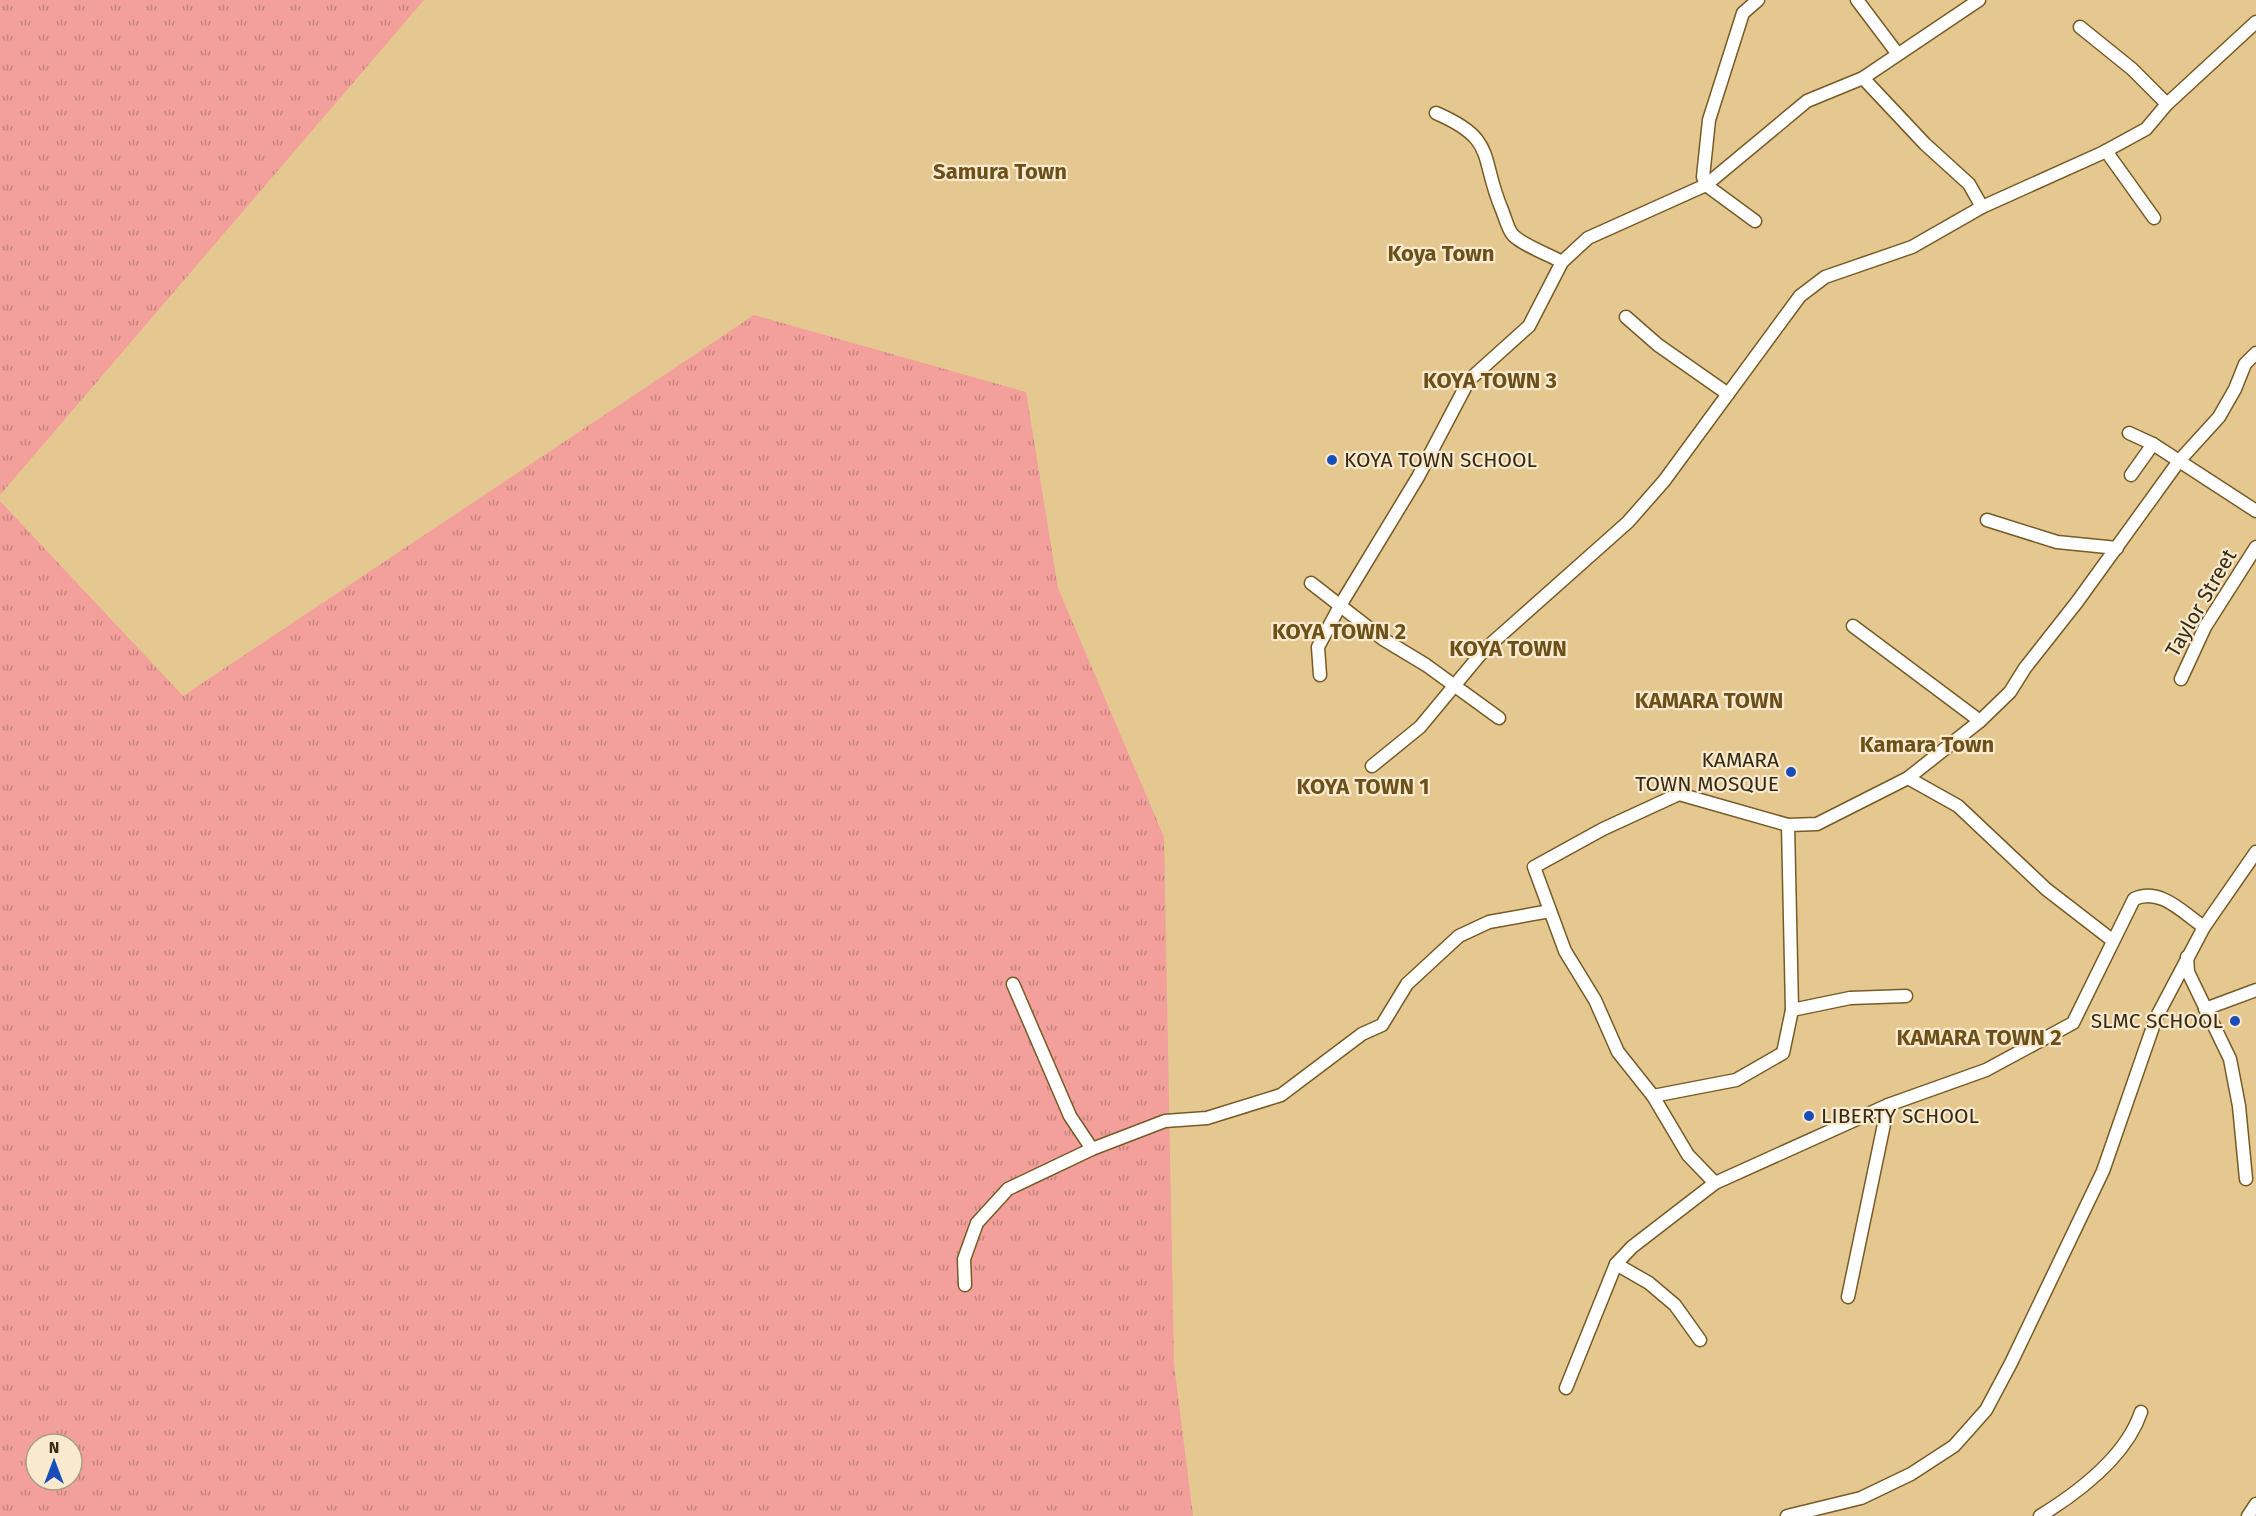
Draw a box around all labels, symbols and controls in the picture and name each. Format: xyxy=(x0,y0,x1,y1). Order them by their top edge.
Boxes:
district label: Samura Town xyxy=(933,158,1067,185)
district label: Koya Town xyxy=(1387,240,1495,267)
district label: KOYA TOWN 3 xyxy=(1423,367,1557,394)
place label: KOYA TOWN SCHOOL xyxy=(1344,447,1538,473)
marker: KOYA TOWN SCHOOL xyxy=(1325,453,1339,467)
street label: Taylor Street xyxy=(2160,544,2243,662)
district label: KOYA TOWN 2 xyxy=(1272,618,1406,645)
district label: KOYA TOWN xyxy=(1449,635,1567,662)
district label: KAMARA TOWN xyxy=(1635,687,1783,714)
district label: Kamara Town xyxy=(1860,731,1994,758)
place label: KAMARA TOWN MOSQUE xyxy=(1635,747,1779,797)
marker: KAMARA TOWN MOSQUE xyxy=(1784,765,1798,779)
district label: KOYA TOWN 1 xyxy=(1297,773,1429,800)
place label: SLMC SCHOOL xyxy=(2091,1008,2224,1034)
marker: SLMC SCHOOL xyxy=(2228,1014,2242,1028)
district label: KAMARA TOWN 2 xyxy=(1896,1024,2062,1051)
place label: LIBERTY SCHOOL xyxy=(1821,1103,1979,1129)
marker: LIBERTY SCHOOL xyxy=(1802,1109,1816,1123)
north arrow xyxy=(24,1432,84,1492)
text: N xyxy=(49,1438,59,1457)

